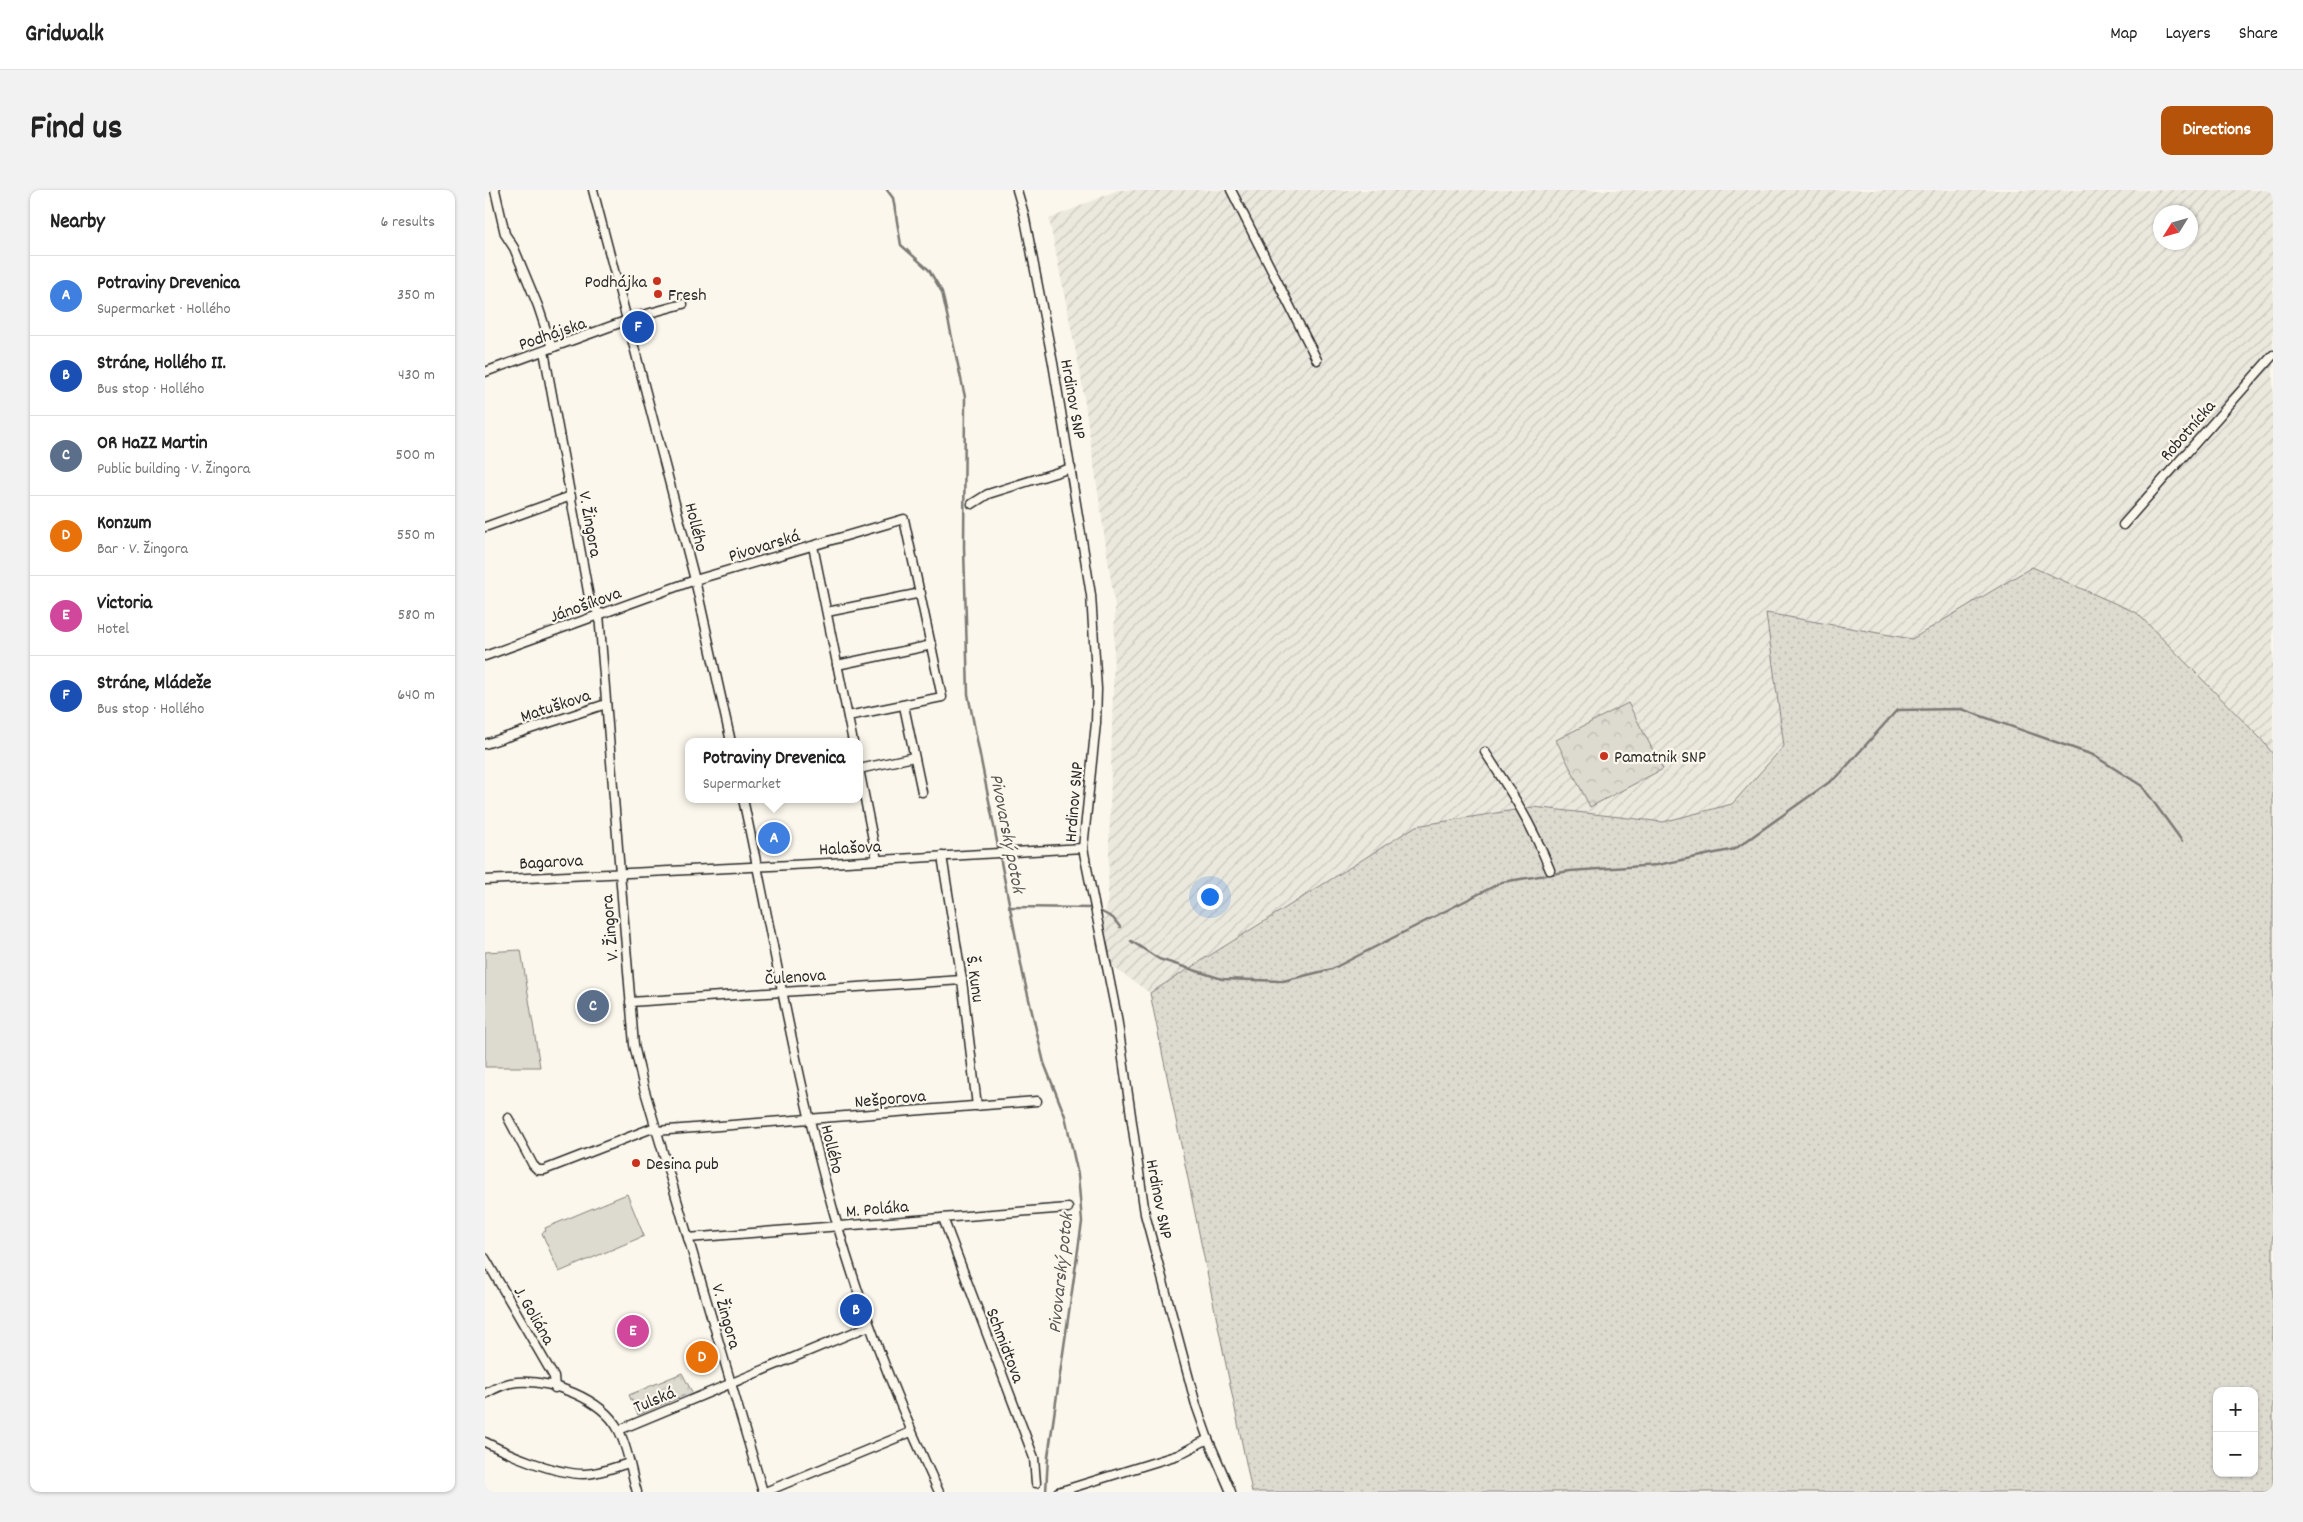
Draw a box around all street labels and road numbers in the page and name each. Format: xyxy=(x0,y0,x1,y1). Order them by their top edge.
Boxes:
street label: Podhájska xyxy=(516,312,590,359)
street label: Hrdinov SNP xyxy=(1052,358,1091,441)
street label: Robotnícka xyxy=(2155,395,2223,468)
street label: V. Žingora xyxy=(570,490,607,560)
street label: Hollého xyxy=(676,500,713,555)
street label: Pivovarská xyxy=(726,525,804,570)
street label: Jánošíkova xyxy=(547,582,626,631)
street label: Matuškova xyxy=(517,684,595,730)
street label: Hrdinov SNP xyxy=(1060,761,1091,843)
street label: Halašova xyxy=(818,835,882,864)
street label: Bagarova xyxy=(519,849,584,878)
street label: V. Žingora xyxy=(596,893,627,962)
street label: Š. Kunu xyxy=(958,955,989,1004)
street label: Čulenova xyxy=(764,964,827,993)
street label: Nešporova xyxy=(853,1085,927,1116)
street label: Hollého xyxy=(812,1122,849,1177)
street label: Hrdinov SNP xyxy=(1138,1158,1178,1241)
street label: M. Poláka xyxy=(845,1195,910,1226)
street label: V. Žingora xyxy=(703,1281,746,1353)
street label: J. Goliána xyxy=(506,1282,560,1351)
street label: Schmidtova xyxy=(978,1305,1030,1387)
street label: Tulská xyxy=(630,1382,680,1421)

